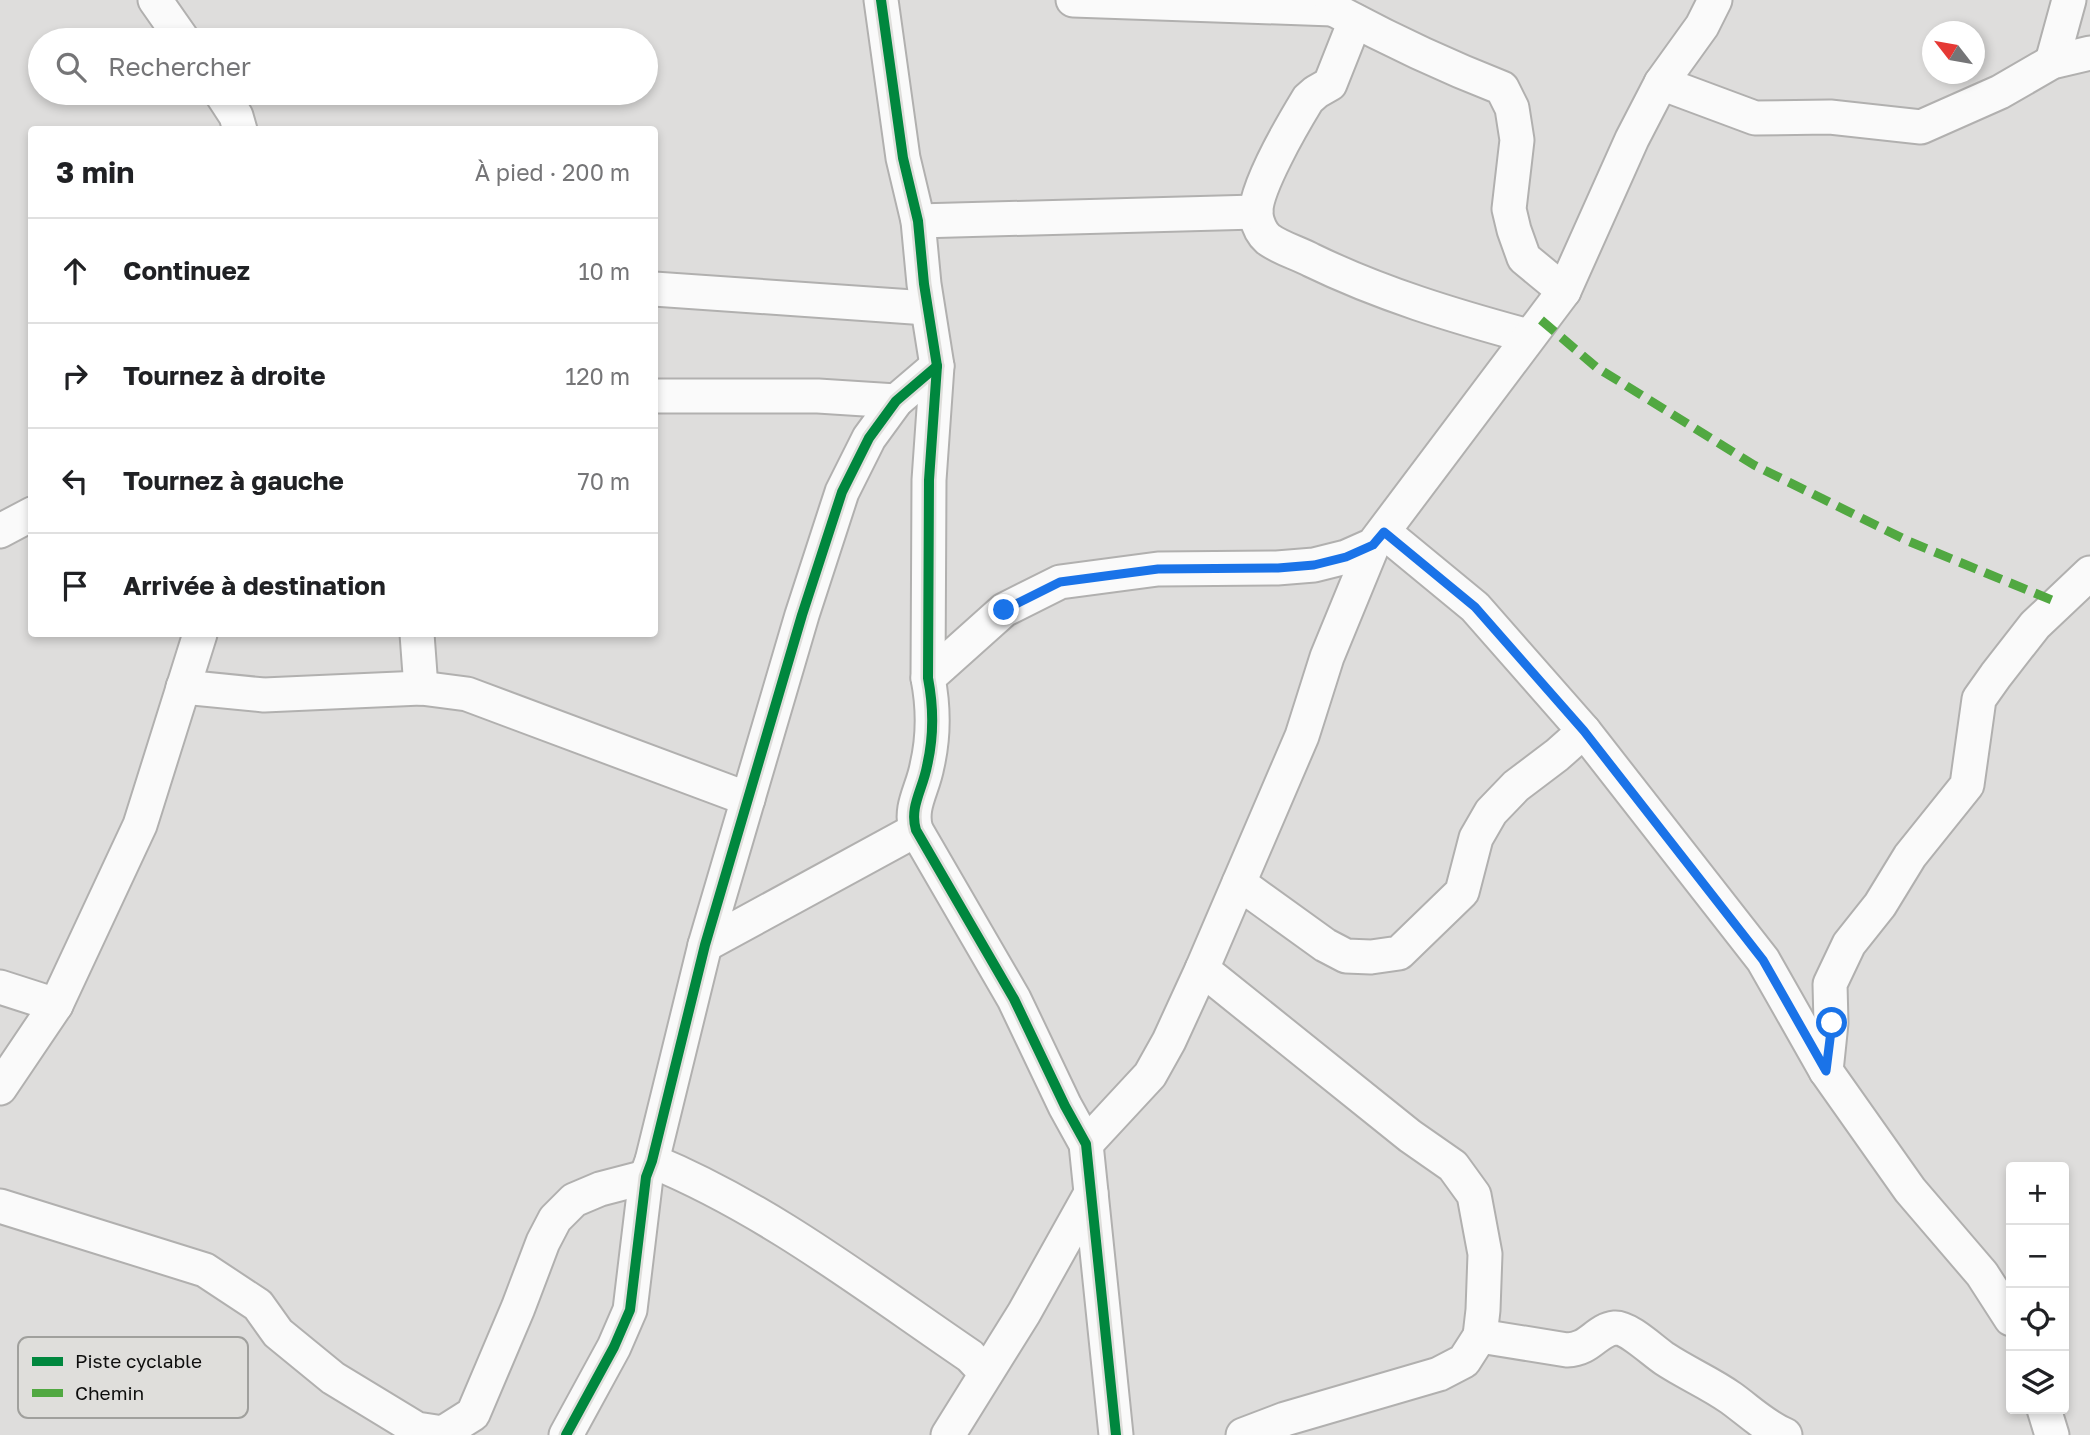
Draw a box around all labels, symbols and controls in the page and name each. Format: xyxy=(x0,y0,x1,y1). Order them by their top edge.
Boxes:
north arrow xyxy=(1922,21,1985,84)
search box xyxy=(28,28,658,105)
icon: search xyxy=(52,48,90,86)
text: Rechercher xyxy=(108,51,251,82)
text: 3 min xyxy=(56,154,134,190)
text: À pied · 200 m xyxy=(475,158,630,186)
icon: ahead xyxy=(56,252,94,290)
text: Continuez xyxy=(123,255,250,286)
text: 10 m xyxy=(578,257,630,285)
icon: right xyxy=(56,357,94,395)
text: Tournez à droite xyxy=(123,360,326,391)
text: 120 m xyxy=(565,362,630,390)
icon: left xyxy=(56,462,94,500)
text: Tournez à gauche xyxy=(123,465,344,496)
text: 70 m xyxy=(577,467,630,495)
icon: arrive xyxy=(56,567,94,605)
text: Arrivée à destination xyxy=(123,570,386,601)
route end xyxy=(988,594,1019,625)
route start xyxy=(1816,1007,1847,1038)
map controls xyxy=(2006,1162,2069,1414)
button: + xyxy=(2006,1162,2069,1225)
button: − xyxy=(2006,1225,2069,1288)
button: locate xyxy=(2006,1288,2069,1351)
legend xyxy=(18,1337,248,1418)
text: Piste cyclable xyxy=(75,1349,202,1372)
button: layers xyxy=(2006,1351,2069,1414)
text: Chemin xyxy=(75,1381,144,1404)

